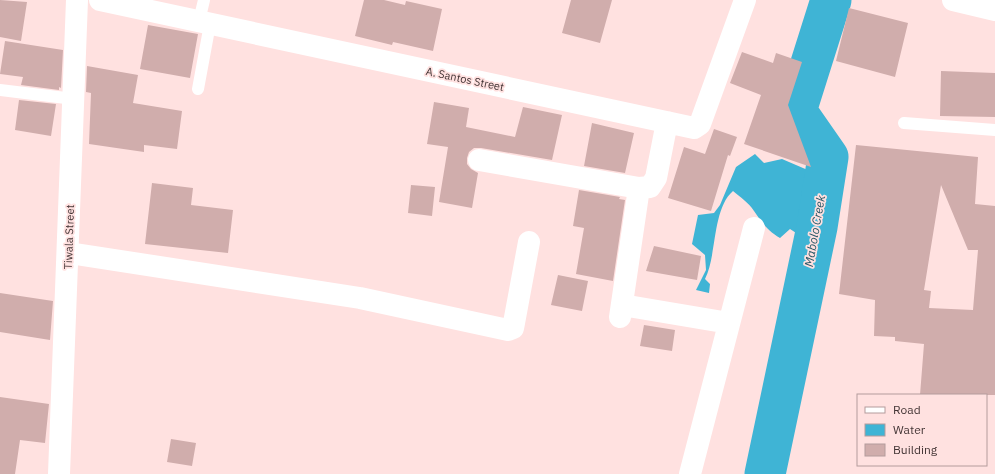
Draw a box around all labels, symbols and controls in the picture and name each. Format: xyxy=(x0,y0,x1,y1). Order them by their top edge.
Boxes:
street label: A. Santos Street xyxy=(425,64,505,94)
water label: Mabolo Creek xyxy=(801,193,828,268)
street label: Tiwala Street xyxy=(61,204,77,270)
legend xyxy=(857,394,987,466)
text: Road xyxy=(893,402,921,417)
text: Water xyxy=(893,422,926,437)
text: Building xyxy=(893,442,938,457)

